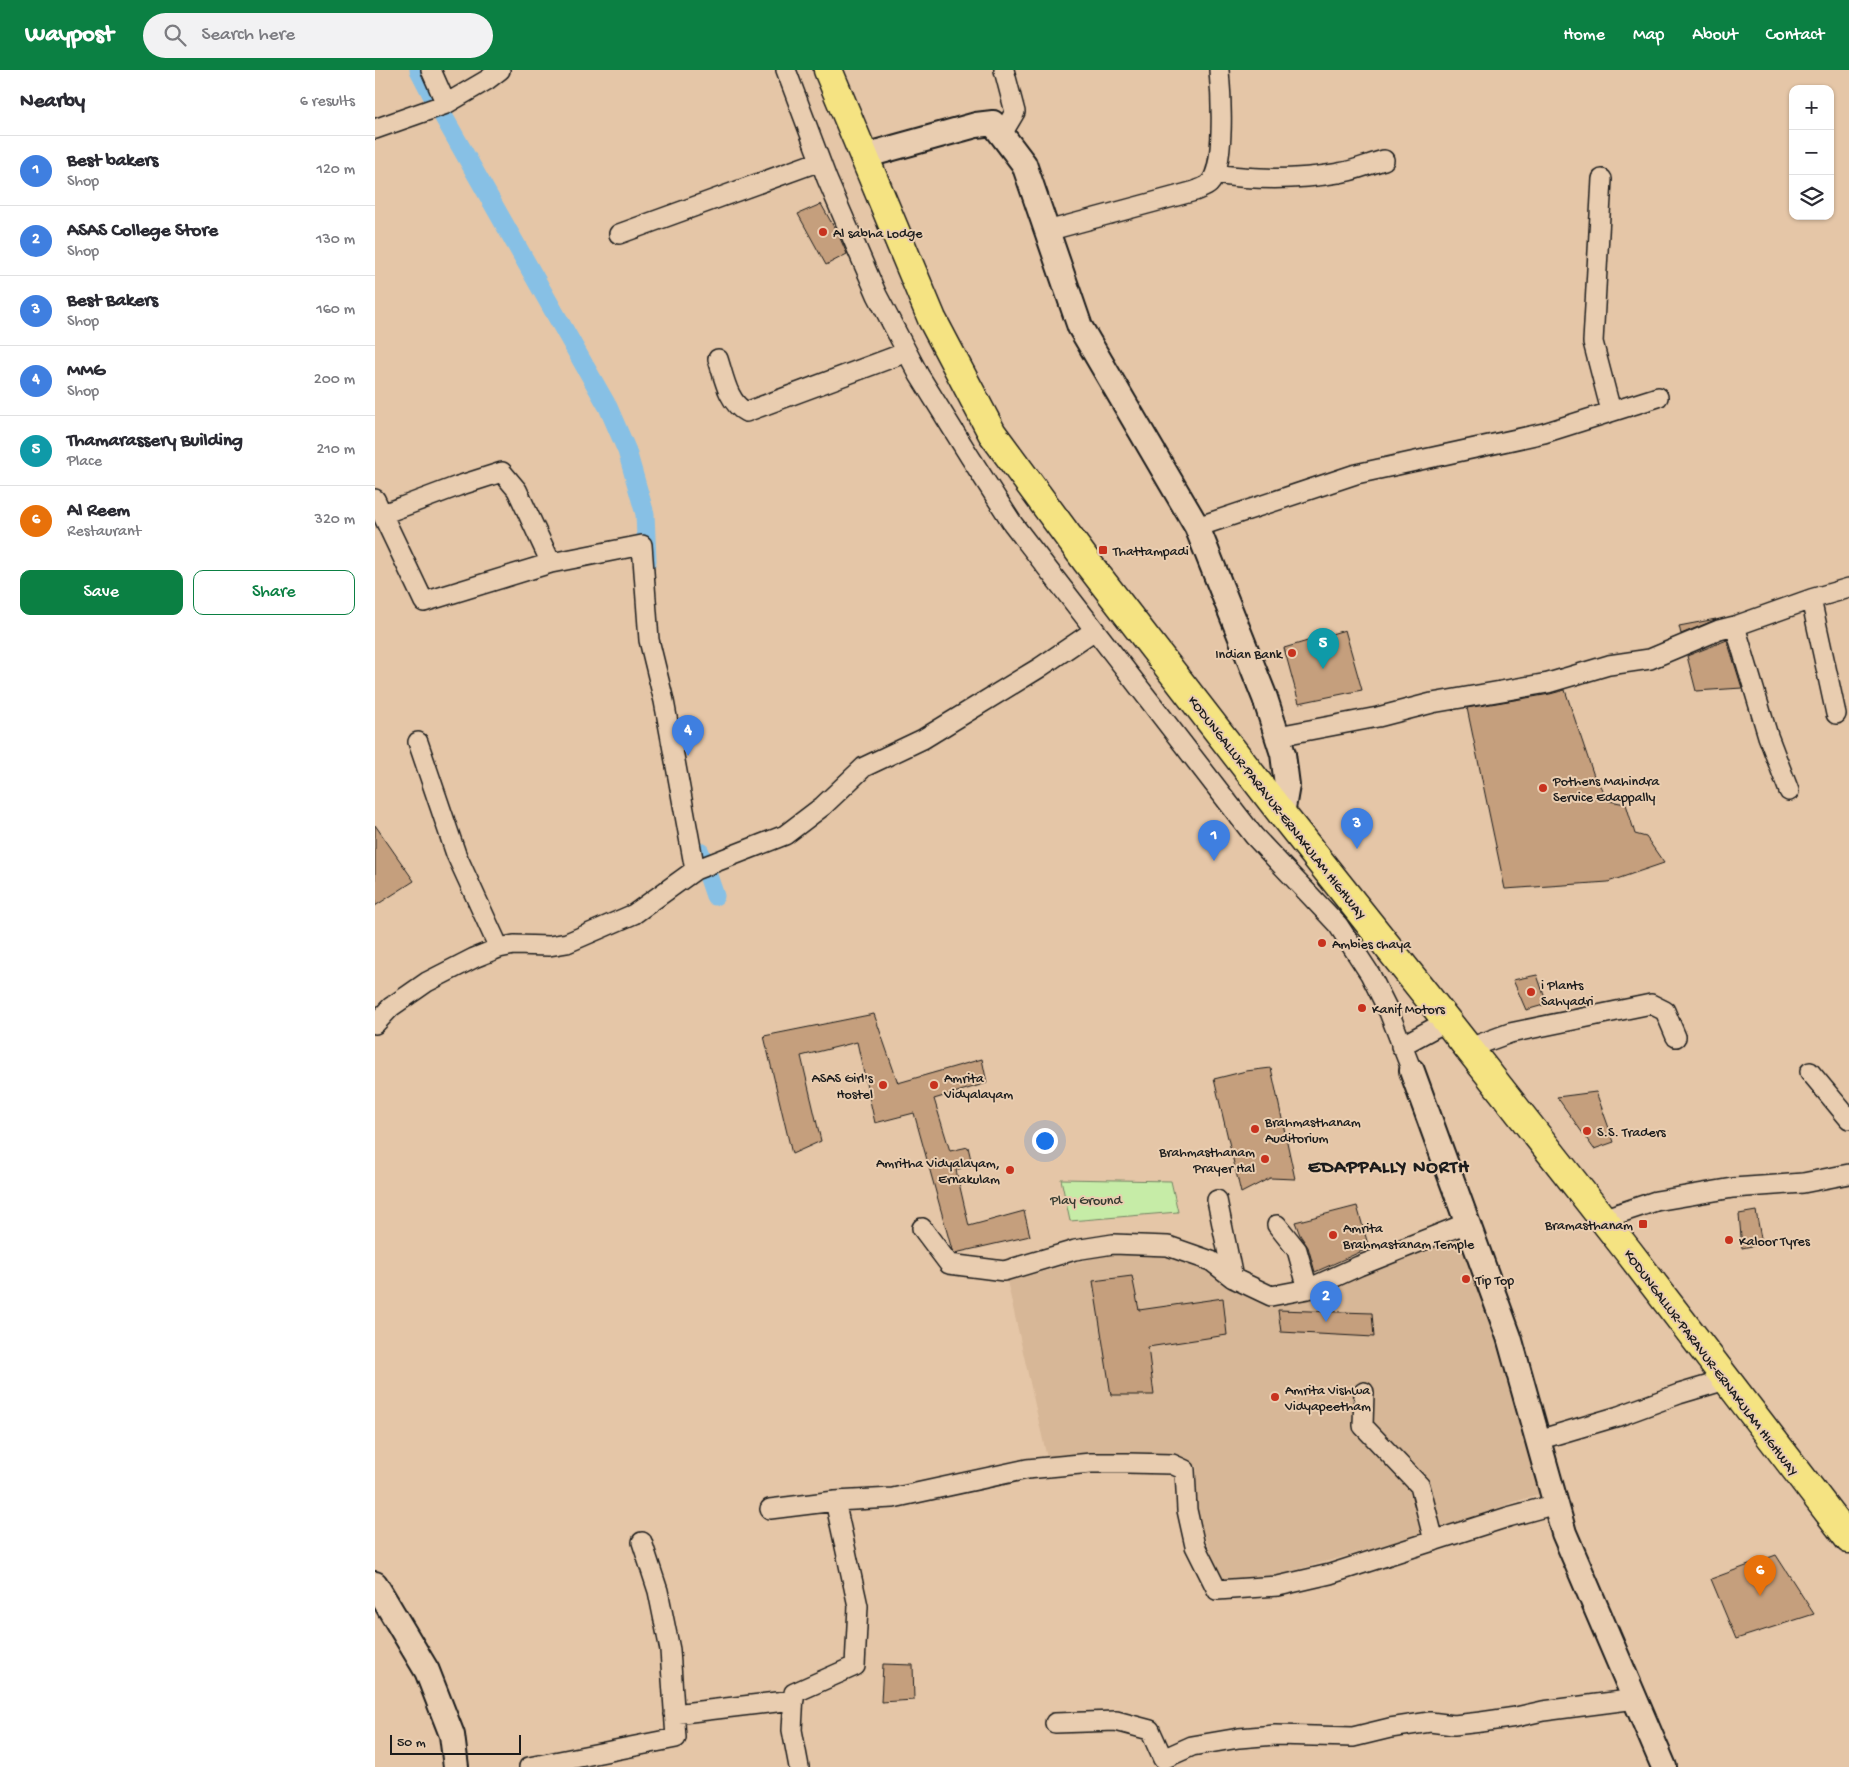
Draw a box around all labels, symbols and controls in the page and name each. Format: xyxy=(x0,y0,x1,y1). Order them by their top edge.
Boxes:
search box xyxy=(143,13,493,58)
text: Waypost xyxy=(25,21,113,50)
icon: search xyxy=(161,21,189,49)
text: Search here xyxy=(201,24,295,47)
text: Home xyxy=(1563,25,1605,46)
text: Map xyxy=(1633,25,1664,46)
text: About xyxy=(1692,25,1738,46)
text: Contact xyxy=(1766,25,1824,46)
map controls xyxy=(1789,85,1834,220)
button: + xyxy=(1789,85,1834,130)
text: Nearby xyxy=(20,90,85,115)
text: 6 results xyxy=(300,93,355,112)
button: − xyxy=(1789,130,1834,175)
text: Best bakers xyxy=(67,150,158,173)
text: 1 xyxy=(33,161,39,180)
text: 120 m xyxy=(316,161,355,180)
text: Shop xyxy=(67,173,99,192)
button: layers xyxy=(1789,175,1834,220)
text: ASAS College Store xyxy=(67,220,218,243)
marker: Al sabha Lodge xyxy=(817,226,829,238)
place label: Al sabha Lodge xyxy=(833,226,923,243)
text: 2 xyxy=(32,231,40,250)
text: 130 m xyxy=(316,231,355,250)
text: Shop xyxy=(67,243,99,262)
text: Best Bakers xyxy=(67,290,158,313)
text: 3 xyxy=(32,301,40,320)
text: 160 m xyxy=(316,301,355,320)
text: Shop xyxy=(67,313,99,332)
text: MMG xyxy=(67,360,105,383)
text: 4 xyxy=(32,371,40,390)
text: 200 m xyxy=(314,371,355,390)
text: Shop xyxy=(67,383,99,402)
text: Thamarassery Building xyxy=(67,430,243,453)
text: 5 xyxy=(32,441,40,460)
text: 210 m xyxy=(316,441,355,460)
text: Place xyxy=(67,453,102,472)
text: Al Reem xyxy=(67,500,130,523)
text: 6 xyxy=(32,511,40,530)
text: 320 m xyxy=(315,511,355,530)
text: Restaurant xyxy=(67,523,141,542)
marker: Thattampadi xyxy=(1097,544,1109,556)
place label: Thattampadi xyxy=(1112,544,1189,561)
button: Save xyxy=(20,570,183,615)
button: Share xyxy=(193,570,355,615)
pin: 5 xyxy=(1307,628,1339,669)
place label: Indian Bank xyxy=(1215,647,1284,664)
marker: Indian Bank xyxy=(1286,647,1298,659)
street label: KODUNGALLUR-PARAVUR-ERNAKULAM HIGHWAY xyxy=(1183,693,1369,924)
pin: 4 xyxy=(672,715,704,756)
place label: Pothens Mahindra Service Edappally xyxy=(1552,774,1660,807)
marker: Pothens Mahindra Service Edappally xyxy=(1537,782,1549,794)
pin: 3 xyxy=(1341,808,1373,849)
pin: 1 xyxy=(1198,820,1230,861)
marker: Ambies chaya xyxy=(1316,937,1328,949)
place label: Ambies chaya xyxy=(1332,937,1412,954)
place label: i Plants Sahyadri xyxy=(1541,978,1594,1011)
marker: i Plants Sahyadri xyxy=(1525,986,1537,998)
marker: Kanif Motors xyxy=(1356,1002,1368,1014)
place label: Kanif Motors xyxy=(1372,1002,1446,1019)
place label: ASAS Girl's Hostel xyxy=(812,1071,874,1104)
place label: Amrita Vidyalayam xyxy=(943,1071,1013,1104)
marker: ASAS Girl's Hostel xyxy=(877,1079,889,1091)
marker: Amrita Vidyalayam xyxy=(928,1079,940,1091)
place label: Brahmasthanam Auditorium xyxy=(1264,1115,1361,1148)
marker: Brahmasthanam Auditorium xyxy=(1249,1123,1261,1135)
marker: S.S. Traders xyxy=(1581,1125,1593,1137)
place label: S.S. Traders xyxy=(1597,1125,1667,1142)
your location xyxy=(1032,1128,1058,1154)
place label: Brahmasthanam Prayer Hal xyxy=(1158,1145,1255,1178)
marker: Brahmasthanam Prayer Hal xyxy=(1259,1153,1271,1165)
place label: Amritha Vidyalayam, Ernakulam xyxy=(876,1156,1000,1189)
district label: EDAPPALLY NORTH xyxy=(1308,1157,1470,1180)
marker: Amritha Vidyalayam, Ernakulam xyxy=(1004,1164,1016,1176)
park label: Play Ground xyxy=(1049,1193,1123,1210)
place label: Bramasthanam xyxy=(1544,1218,1633,1235)
marker: Bramasthanam xyxy=(1637,1218,1649,1230)
place label: Amrita Brahmastanam Temple xyxy=(1342,1221,1475,1254)
marker: Amrita Brahmastanam Temple xyxy=(1327,1229,1339,1241)
marker: Kaloor Tyres xyxy=(1723,1234,1735,1246)
place label: Kaloor Tyres xyxy=(1739,1234,1811,1251)
street label: KODUNGALLUR-PARAVUR-ERNAKULAM HIGHWAY xyxy=(1619,1247,1801,1480)
marker: Tip Top xyxy=(1460,1273,1472,1285)
place label: Tip Top xyxy=(1475,1273,1514,1290)
pin: 2 xyxy=(1310,1281,1342,1322)
place label: Amrita Vishwa Vidyapeetham xyxy=(1284,1383,1371,1416)
marker: Amrita Vishwa Vidyapeetham xyxy=(1269,1391,1281,1403)
pin: 6 xyxy=(1744,1555,1776,1596)
scale bar xyxy=(390,1732,521,1755)
text: 50 m xyxy=(397,1735,426,1752)

